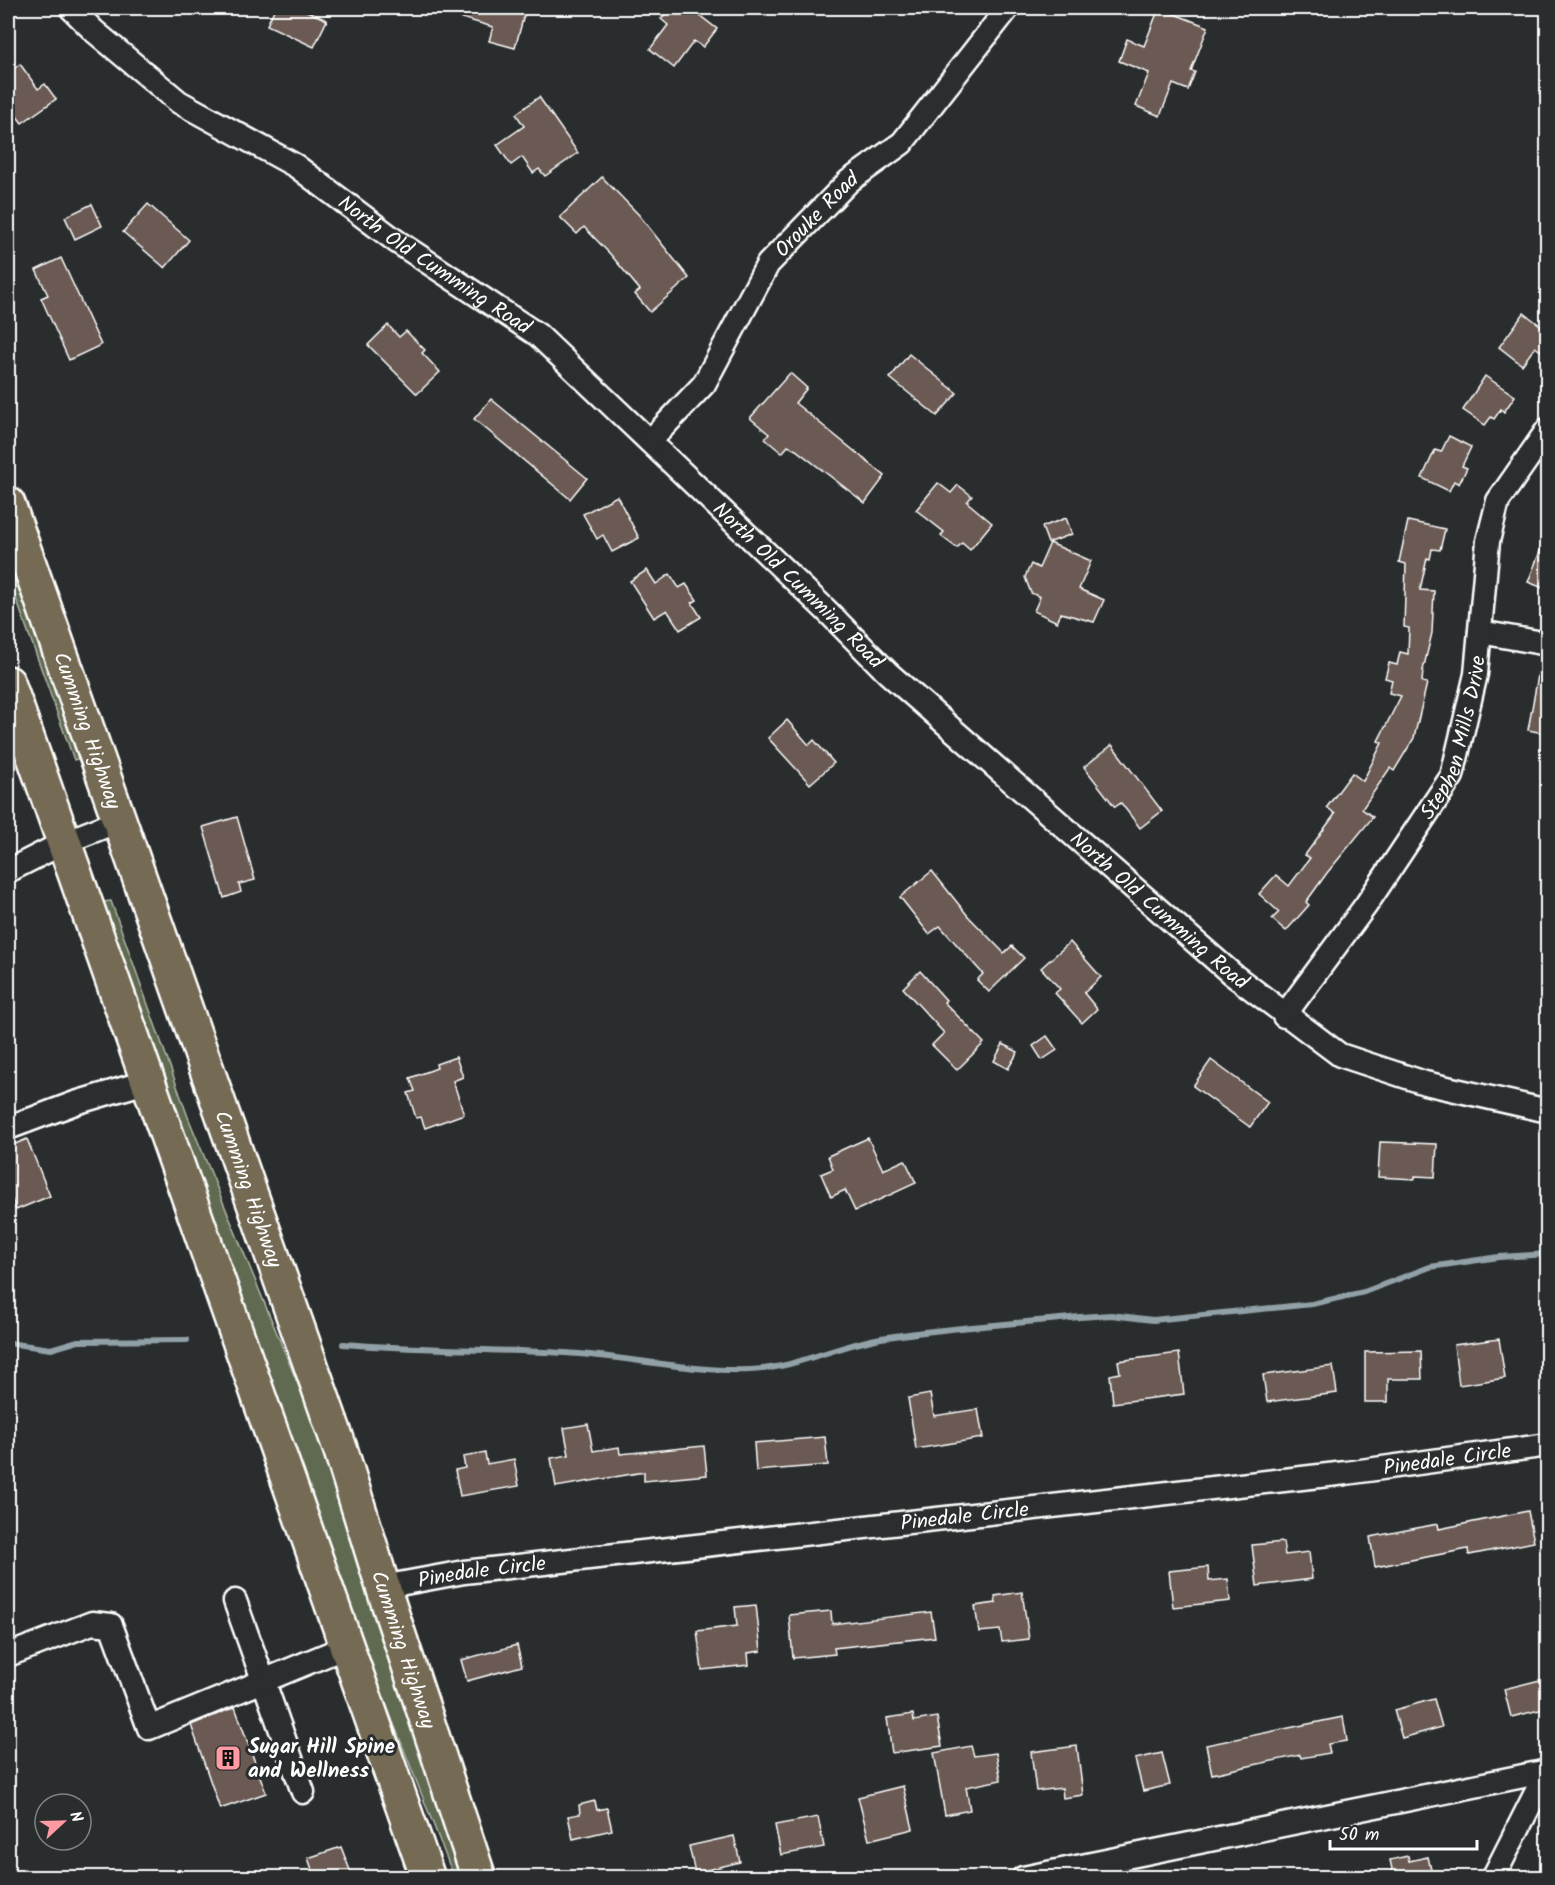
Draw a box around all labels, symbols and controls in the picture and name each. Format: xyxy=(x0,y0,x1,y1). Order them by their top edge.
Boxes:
street label: Orouke Road xyxy=(768,164,867,266)
street label: North Old Cumming Road xyxy=(330,188,538,344)
street label: North Old Cumming Road xyxy=(704,495,891,678)
street label: Cumming Highway xyxy=(43,648,129,814)
street label: Stephen Mills Drive xyxy=(1412,654,1496,827)
street label: North Old Cumming Road xyxy=(1062,824,1255,999)
street label: Cumming Highway xyxy=(204,1106,290,1273)
street label: Pinedale Circle xyxy=(1381,1435,1514,1486)
street label: Pinedale Circle xyxy=(899,1494,1031,1541)
street label: Pinedale Circle xyxy=(415,1548,548,1598)
street label: Cumming Highway xyxy=(361,1567,444,1734)
place label: Sugar Hill Spine and Wellness xyxy=(248,1731,395,1788)
building icon: Sugar Hill Spine and Wellness xyxy=(213,1743,243,1773)
north arrow xyxy=(33,1792,93,1852)
text: N xyxy=(62,1808,89,1826)
scale bar xyxy=(1330,1813,1477,1851)
text: 50 m xyxy=(1339,1821,1379,1850)

